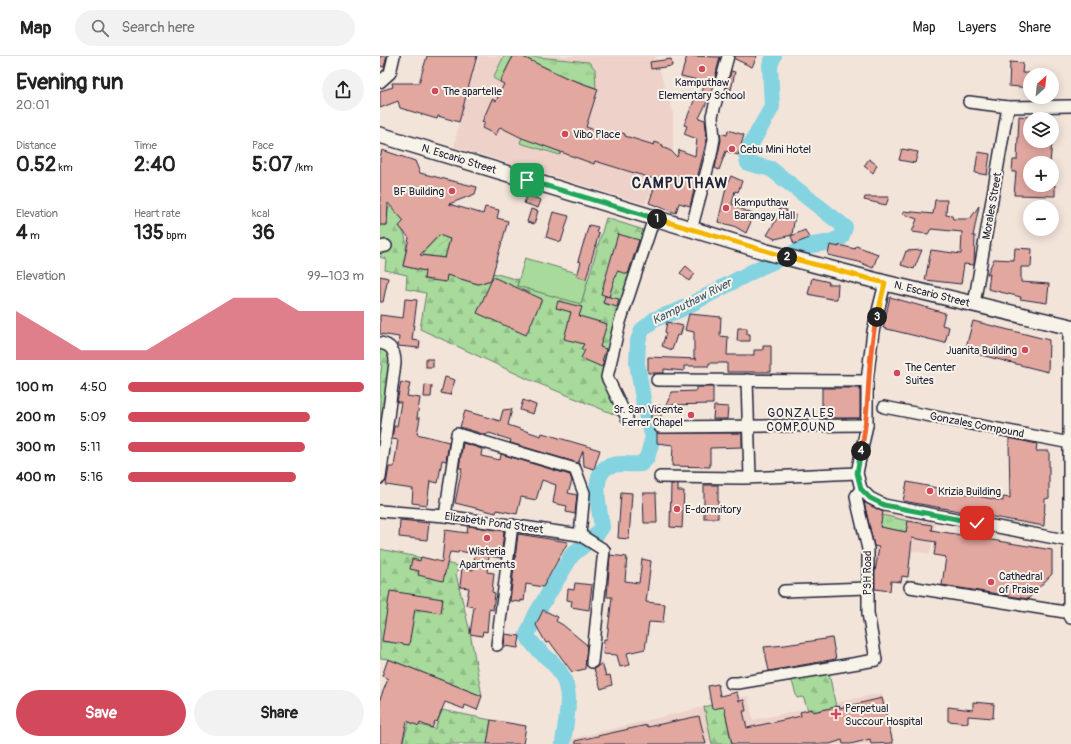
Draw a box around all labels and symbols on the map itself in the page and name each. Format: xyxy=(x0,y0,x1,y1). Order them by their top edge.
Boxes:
marker: Kamputhaw Elementary School xyxy=(697,64,707,74)
north arrow xyxy=(1023,68,1059,104)
place label: Kamputhaw Elementary School xyxy=(659,76,745,102)
place label: The apartelle xyxy=(443,85,503,98)
marker: The apartelle xyxy=(430,86,440,96)
place label: Vibo Place xyxy=(573,128,621,141)
marker: Vibo Place xyxy=(560,129,570,139)
street label: N. Escario Street xyxy=(420,141,499,177)
place label: Cebu Mini Hotel xyxy=(740,143,811,156)
marker: Cebu Mini Hotel xyxy=(727,144,737,154)
pin xyxy=(510,163,544,197)
street label: Morales Street xyxy=(980,171,1004,241)
district label: CAMPUTHAW xyxy=(632,174,728,193)
place label: BF Building xyxy=(393,185,444,198)
marker: BF Building xyxy=(447,186,457,196)
place label: Kamputhaw Barangay Hall xyxy=(734,196,795,222)
marker: Kamputhaw Barangay Hall xyxy=(721,203,731,213)
pin: 1 xyxy=(647,209,667,229)
pin: 2 xyxy=(777,247,797,267)
water label: Kamputhaw River xyxy=(650,275,736,328)
street label: N. Escario Street xyxy=(893,278,972,310)
pin: 3 xyxy=(867,307,887,327)
place label: Juanita Building xyxy=(946,344,1017,357)
marker: Juanita Building xyxy=(1020,345,1030,355)
place label: The Center Suites xyxy=(905,361,956,387)
marker: The Center Suites xyxy=(892,368,902,378)
place label: Sr. San Vicente Ferrer Chapel xyxy=(613,403,684,429)
district label: GONZALES COMPOUND xyxy=(766,406,836,435)
street label: Gonzales Compound xyxy=(929,409,1025,441)
marker: Sr. San Vicente Ferrer Chapel xyxy=(686,410,696,420)
pin: 4 xyxy=(851,441,871,461)
place label: Krizia Building xyxy=(938,485,1002,498)
marker: Krizia Building xyxy=(925,486,935,496)
place label: E-dormitory xyxy=(685,503,741,516)
marker: E-dormitory xyxy=(672,504,682,514)
pin xyxy=(960,506,994,540)
street label: Elizabeth Pond Street xyxy=(444,510,545,536)
marker: Wisteria Apartments xyxy=(482,533,492,543)
place label: Wisteria Apartments xyxy=(459,545,515,571)
street label: PSH Road xyxy=(861,551,874,595)
place label: Cathedral of Praise xyxy=(999,570,1043,596)
marker: Cathedral of Praise xyxy=(986,577,996,587)
place label: Perpetual Succour Hospital xyxy=(845,702,923,728)
marker: Perpetual Succour Hospital xyxy=(830,708,842,720)

